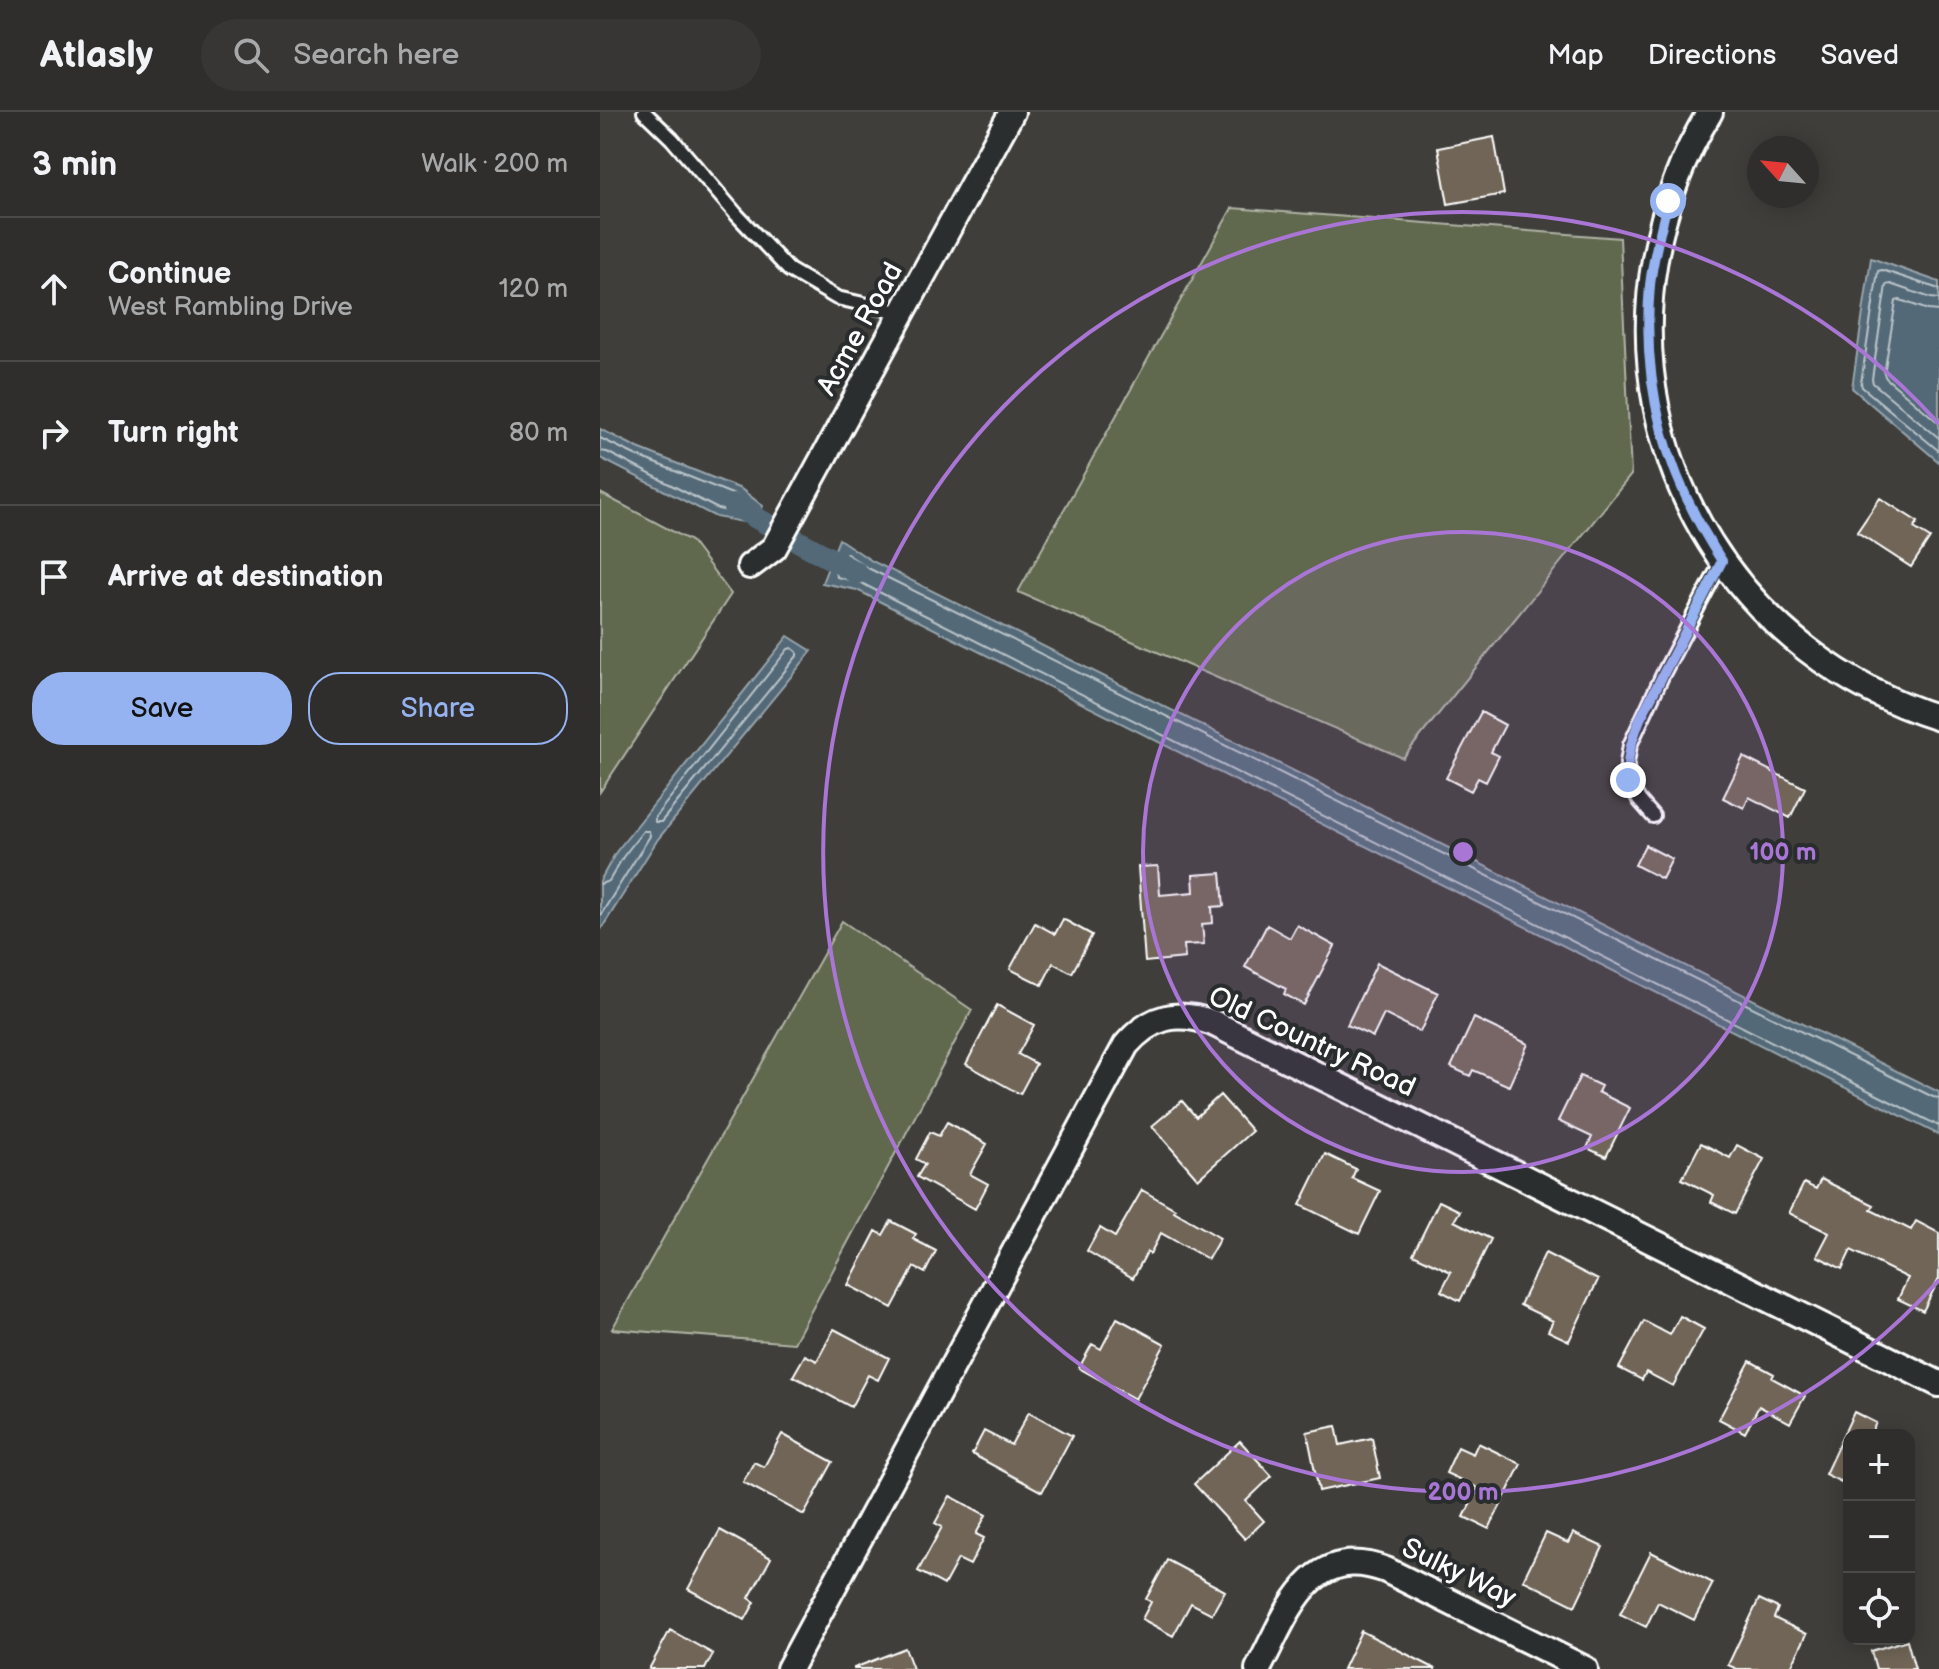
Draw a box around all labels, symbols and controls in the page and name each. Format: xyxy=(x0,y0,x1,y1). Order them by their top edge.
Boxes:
search box xyxy=(201,19,761,91)
text: Atlasly xyxy=(40,33,153,78)
icon: search xyxy=(229,33,273,77)
text: Search here xyxy=(293,37,459,73)
text: Map xyxy=(1547,39,1604,72)
text: Directions xyxy=(1648,39,1776,72)
text: Saved xyxy=(1820,39,1899,72)
north arrow xyxy=(1747,136,1819,208)
text: 3 min xyxy=(32,144,117,185)
text: Walk · 200 m xyxy=(421,149,568,180)
route start xyxy=(1650,183,1686,219)
text: Continue xyxy=(108,256,231,292)
street label: Acme Road xyxy=(810,257,910,401)
icon: ahead xyxy=(32,267,76,311)
text: 120 m xyxy=(499,274,568,305)
text: West Rambling Drive xyxy=(108,292,353,323)
icon: right xyxy=(32,411,76,455)
text: Turn right xyxy=(108,415,239,451)
text: 80 m xyxy=(509,418,568,449)
icon: arrive xyxy=(32,555,76,599)
text: Arrive at destination xyxy=(108,559,384,595)
button: Save xyxy=(32,672,292,745)
button: Share xyxy=(308,672,568,745)
route end xyxy=(1610,762,1646,798)
centre of rings xyxy=(1449,838,1477,866)
text: 100 m xyxy=(1750,838,1816,867)
street label: Old Country Road xyxy=(1203,980,1421,1104)
map controls xyxy=(1843,1429,1915,1645)
button: + xyxy=(1843,1429,1915,1501)
text: 200 m xyxy=(1428,1478,1498,1507)
button: − xyxy=(1843,1501,1915,1573)
street label: Sulky Way xyxy=(1397,1531,1522,1615)
button: locate xyxy=(1843,1573,1915,1645)

